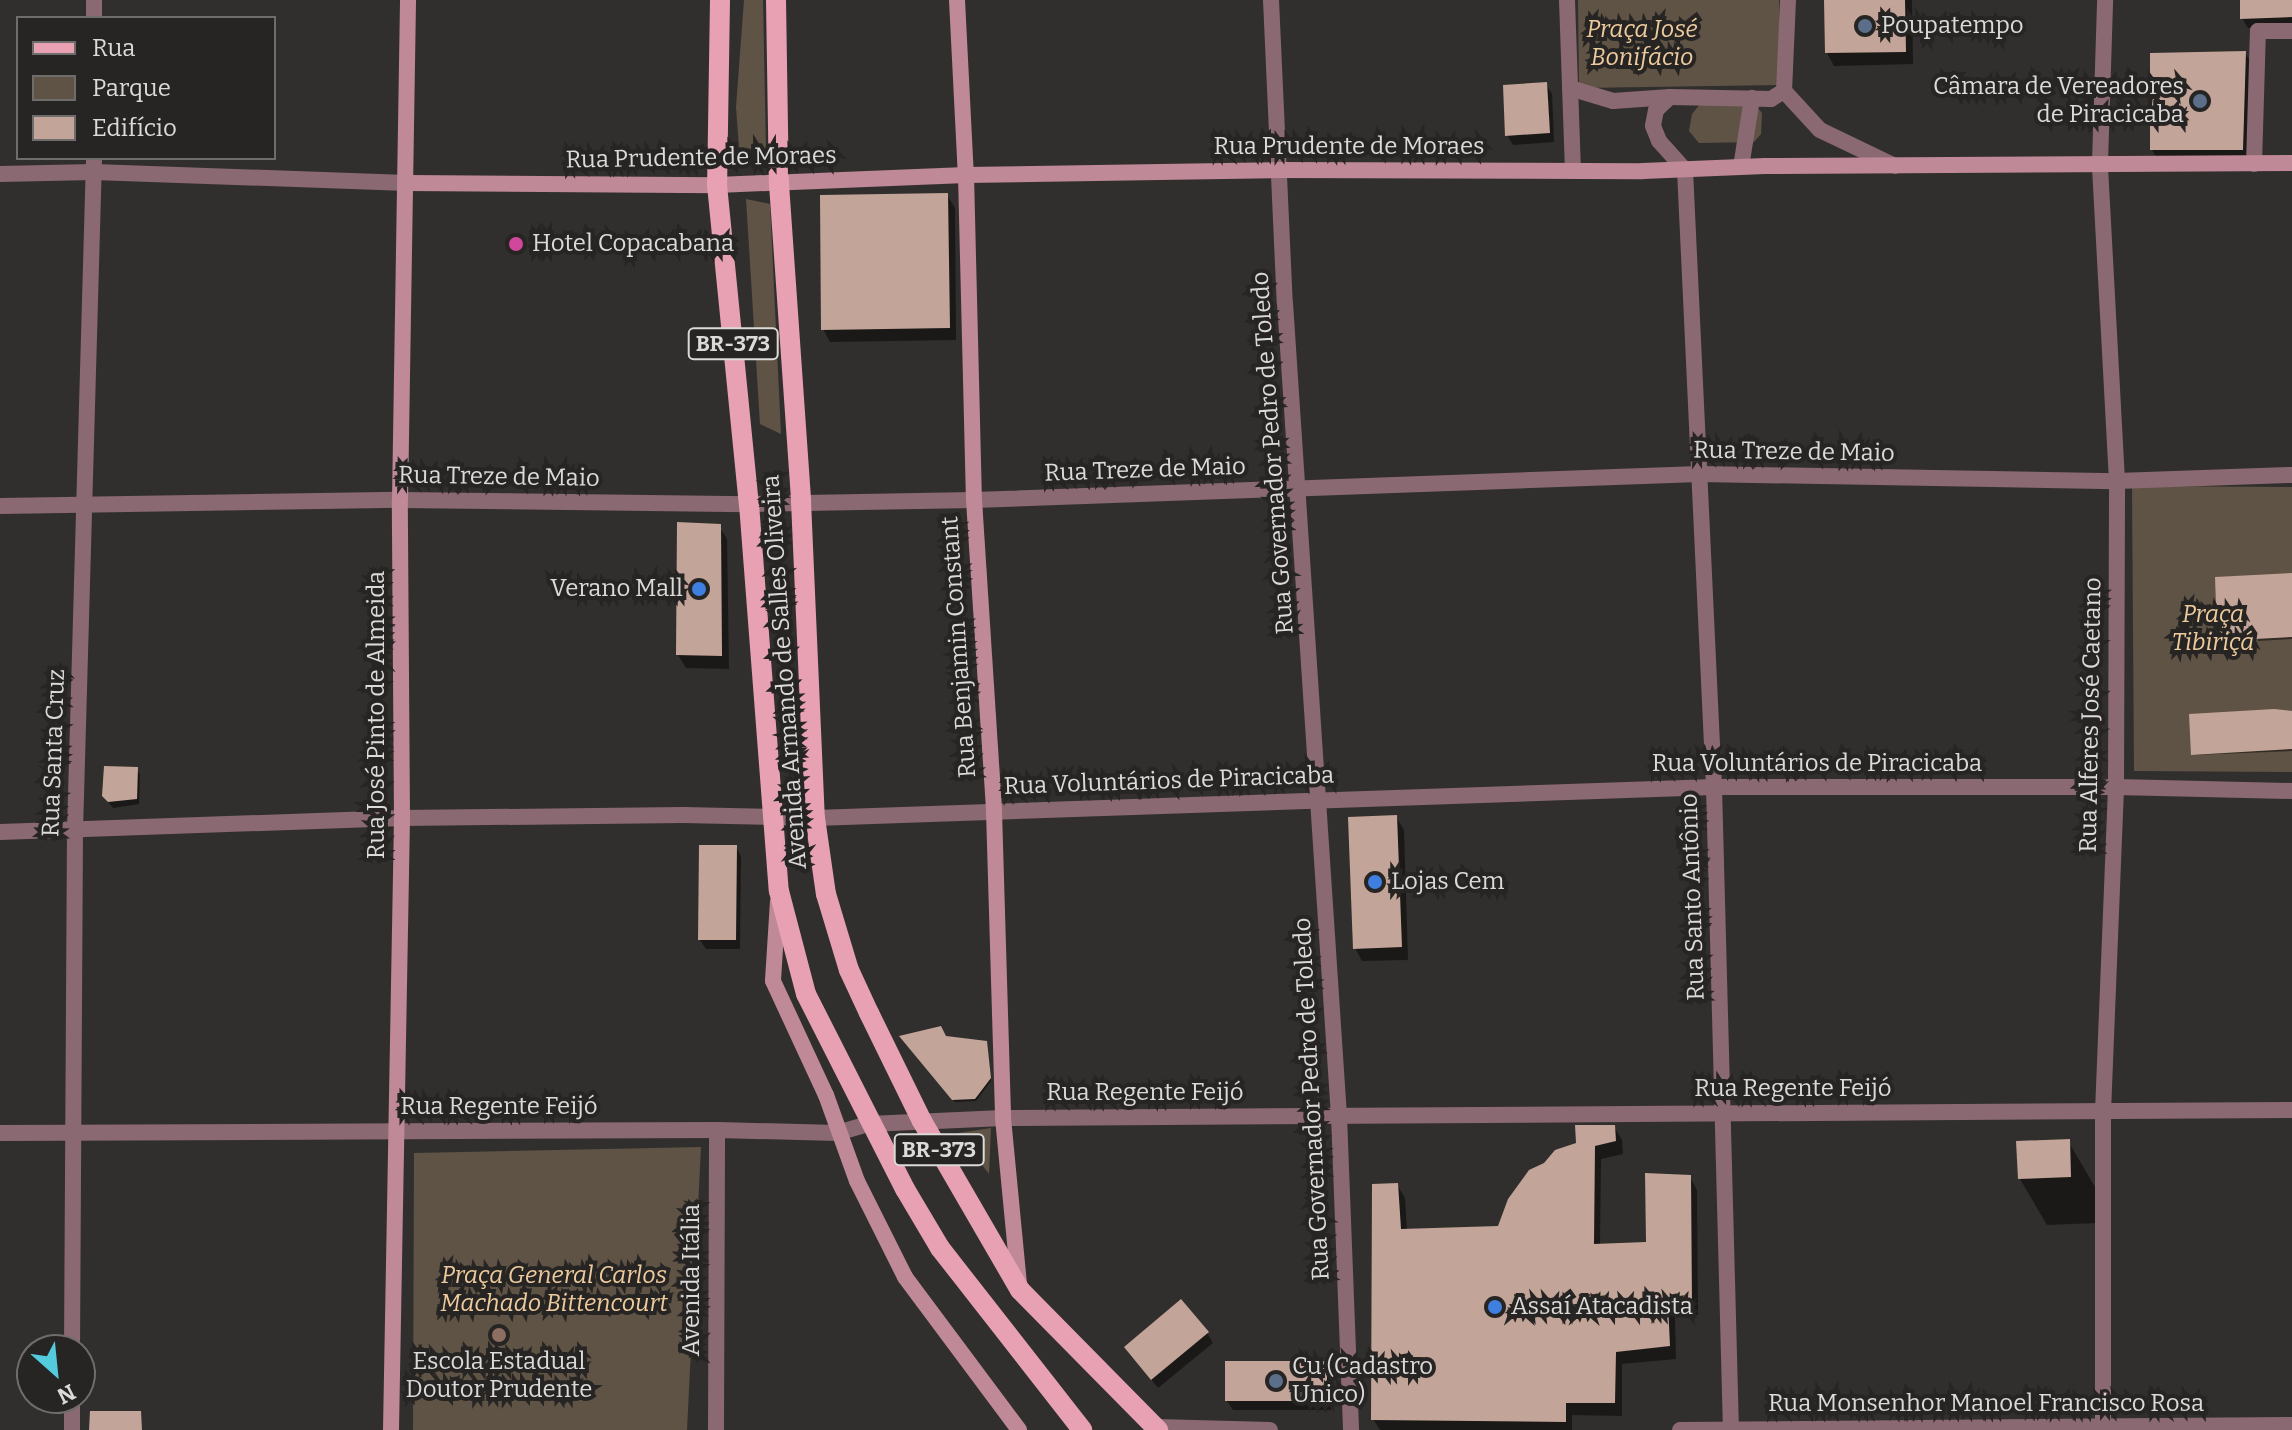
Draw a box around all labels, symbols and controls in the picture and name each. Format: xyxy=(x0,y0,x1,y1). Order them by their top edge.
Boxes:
place label: Poupatempo xyxy=(1881,12,2024,40)
legend xyxy=(16,16,276,160)
park label: Praça José Bonifácio xyxy=(1586,16,1698,72)
marker: Poupatempo xyxy=(1856,17,1874,35)
text: Rua xyxy=(92,34,135,62)
place label: Câmara de Vereadores de Piracicaba xyxy=(1933,73,2184,129)
text: Parque xyxy=(92,74,171,102)
marker: Câmara de Vereadores de Piracicaba xyxy=(2191,92,2209,110)
text: Edifício xyxy=(92,114,177,142)
street label: Rua Prudente de Moraes xyxy=(1214,133,1484,161)
street label: Rua Prudente de Moraes xyxy=(565,141,837,175)
place label: Hotel Copacabana xyxy=(532,230,734,258)
marker: Hotel Copacabana xyxy=(507,235,525,253)
street label: Rua Governador Pedro de Toledo xyxy=(1246,271,1300,635)
road number: BR-373 xyxy=(687,326,779,362)
street label: Rua Treze de Maio xyxy=(1693,436,1895,468)
street label: Rua Treze de Maio xyxy=(1044,452,1246,488)
street label: Rua Treze de Maio xyxy=(398,461,600,493)
street label: Avenida Armando de Salles Oliveira xyxy=(757,474,813,870)
street label: Rua Benjamin Constant xyxy=(935,515,983,779)
street label: Rua José Pinto de Almeida xyxy=(363,571,391,859)
place label: Verano Mall xyxy=(550,575,683,603)
street label: Rua Alferes José Caetano xyxy=(2074,577,2108,853)
marker: Verano Mall xyxy=(690,580,708,598)
park label: Praça Tibiriçá xyxy=(2172,601,2254,657)
street label: Rua Santa Cruz xyxy=(37,668,71,838)
street label: Rua Voluntários de Piracicaba xyxy=(1652,750,1982,778)
street label: Rua Voluntários de Piracicaba xyxy=(1003,761,1335,801)
street label: Rua Santo Antônio xyxy=(1675,793,1711,1001)
place label: Lojas Cem xyxy=(1391,868,1504,896)
marker: Lojas Cem xyxy=(1366,873,1384,891)
street label: Rua Governador Pedro de Toledo xyxy=(1288,917,1336,1281)
street label: Rua Regente Feijó xyxy=(1694,1075,1892,1103)
street label: Rua Regente Feijó xyxy=(1046,1079,1244,1107)
street label: Rua Regente Feijó xyxy=(400,1093,598,1121)
road number: BR-373 xyxy=(893,1132,985,1168)
street label: Avenida Itália xyxy=(678,1204,706,1356)
park label: Praça General Carlos Machado Bittencourt xyxy=(440,1262,668,1318)
place label: Assaí Atacadista xyxy=(1511,1293,1693,1321)
marker: Assaí Atacadista xyxy=(1486,1298,1504,1316)
marker: Escola Estadual Doutor Prudente xyxy=(490,1326,508,1344)
north arrow xyxy=(16,1334,96,1414)
place label: Escola Estadual Doutor Prudente xyxy=(406,1348,592,1404)
place label: Cu (Cadastro Unico) xyxy=(1292,1353,1433,1409)
marker: Cu (Cadastro Unico) xyxy=(1267,1372,1285,1390)
text: N xyxy=(53,1378,80,1410)
street label: Rua Monsenhor Manoel Francisco Rosa xyxy=(1768,1390,2204,1418)

